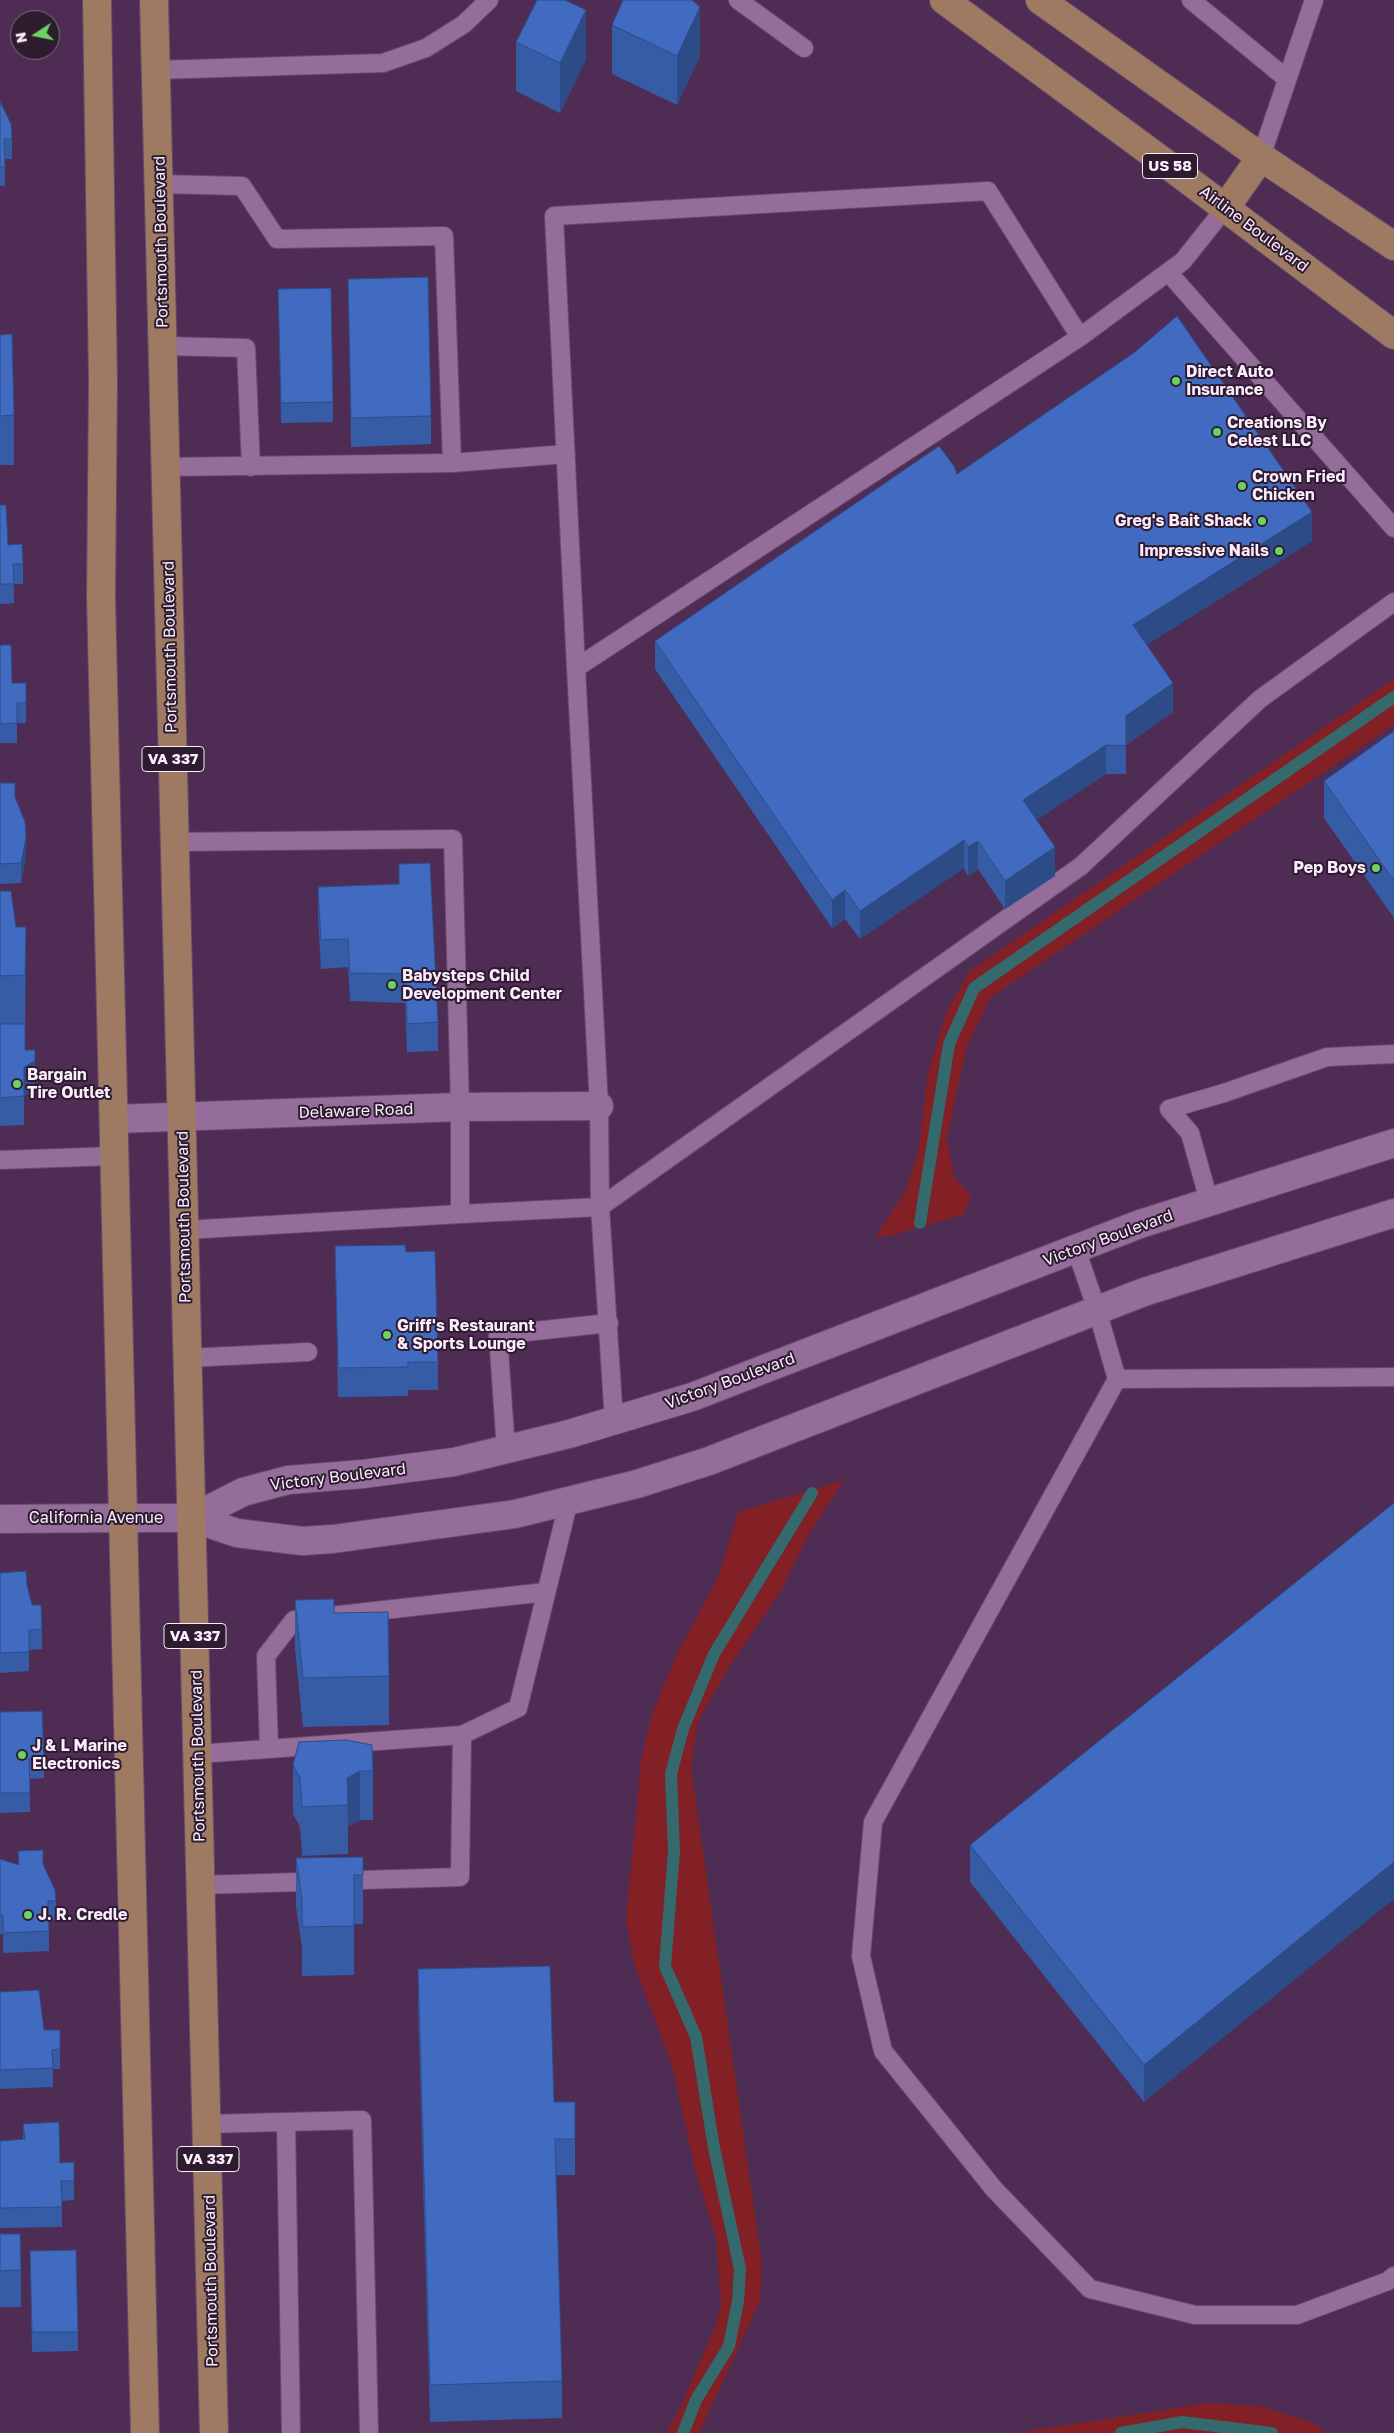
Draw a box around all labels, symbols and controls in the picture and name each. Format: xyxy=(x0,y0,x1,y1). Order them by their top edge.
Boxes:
north arrow xyxy=(10,10,60,60)
text: N xyxy=(11,31,30,45)
road number: US 58 xyxy=(1142,154,1198,178)
street label: Portsmouth Boulevard xyxy=(150,156,172,328)
street label: Airline Boulevard xyxy=(1196,182,1312,276)
place label: Direct Auto Insurance xyxy=(1186,362,1274,400)
marker: Direct Auto Insurance xyxy=(1170,375,1182,387)
place label: Creations By Celest LLC xyxy=(1227,413,1327,451)
marker: Creations By Celest LLC xyxy=(1211,426,1223,438)
place label: Crown Fried Chicken xyxy=(1252,467,1345,505)
marker: Crown Fried Chicken xyxy=(1236,480,1248,492)
place label: Greg's Bait Shack xyxy=(1115,511,1252,531)
marker: Greg's Bait Shack xyxy=(1256,515,1268,527)
place label: Impressive Nails xyxy=(1139,541,1269,561)
marker: Impressive Nails xyxy=(1273,545,1285,557)
street label: Portsmouth Boulevard xyxy=(159,561,181,733)
road number: VA 337 xyxy=(142,746,204,772)
place label: Pep Boys xyxy=(1293,858,1366,878)
marker: Pep Boys xyxy=(1370,862,1382,874)
place label: Babysteps Child Development Center xyxy=(402,966,562,1004)
marker: Babysteps Child Development Center xyxy=(386,979,398,991)
place label: Bargain Tire Outlet xyxy=(27,1065,111,1103)
marker: Bargain Tire Outlet xyxy=(11,1078,23,1090)
street label: Delaware Road xyxy=(298,1099,414,1123)
street label: Portsmouth Boulevard xyxy=(173,1131,195,1303)
street label: Victory Boulevard xyxy=(1040,1206,1176,1270)
place label: Griff's Restaurant & Sports Lounge xyxy=(397,1316,535,1354)
marker: Griff's Restaurant & Sports Lounge xyxy=(381,1329,393,1341)
street label: Victory Boulevard xyxy=(662,1349,798,1413)
street label: Victory Boulevard xyxy=(269,1459,407,1495)
street label: California Avenue xyxy=(29,1508,163,1528)
road number: VA 337 xyxy=(164,1624,226,1648)
street label: Portsmouth Boulevard xyxy=(187,1670,209,1842)
place label: J & L Marine Electronics xyxy=(32,1736,127,1774)
marker: J & L Marine Electronics xyxy=(16,1749,28,1761)
place label: J. R. Credle xyxy=(38,1905,127,1925)
marker: J. R. Credle xyxy=(22,1909,34,1921)
road number: VA 337 xyxy=(177,2146,239,2172)
street label: Portsmouth Boulevard xyxy=(200,2195,222,2367)

